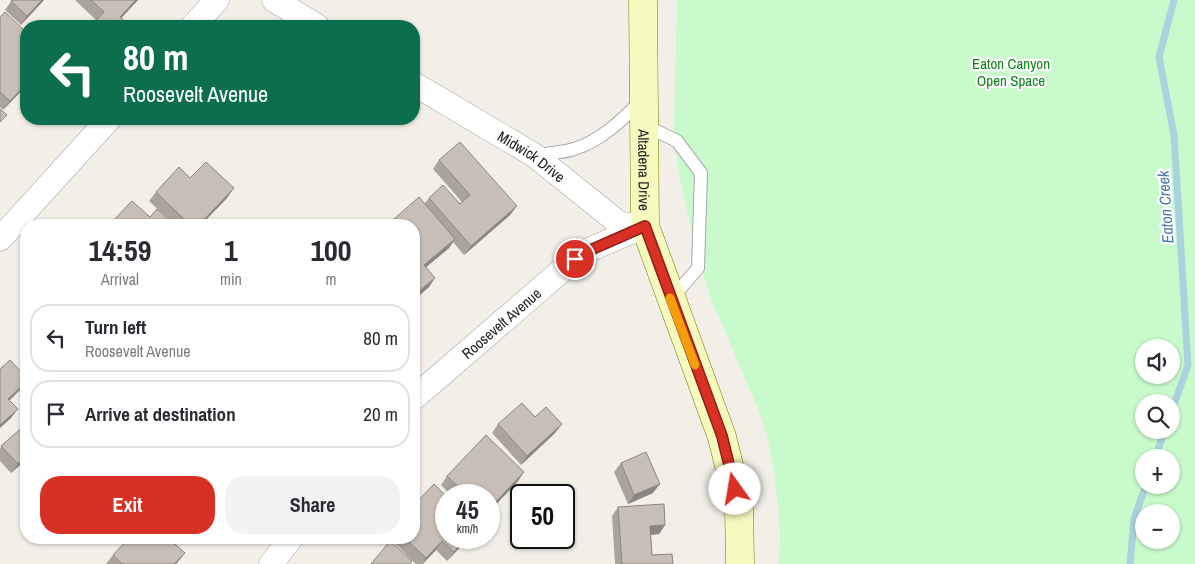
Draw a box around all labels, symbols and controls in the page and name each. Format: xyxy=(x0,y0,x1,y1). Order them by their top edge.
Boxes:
text: 80 m xyxy=(123,34,188,81)
icon: left xyxy=(40,40,105,105)
park label: Eaton Canyon Open Space xyxy=(972,53,1050,91)
text: Roosevelt Avenue xyxy=(123,79,268,109)
street label: Midwick Drive xyxy=(494,125,570,187)
street label: Altadena Drive xyxy=(634,128,655,211)
water label: Eaton Creek xyxy=(1151,169,1179,244)
text: 14:59 xyxy=(89,230,151,270)
text: 1 xyxy=(224,230,238,270)
text: 100 xyxy=(310,230,351,270)
pin xyxy=(554,238,596,280)
icon: arrive xyxy=(561,245,589,273)
text: Arrival xyxy=(101,268,139,290)
text: min xyxy=(220,268,242,290)
text: m xyxy=(325,268,336,290)
street label: Roosevelt Avenue xyxy=(457,282,546,363)
text: Turn left xyxy=(85,314,146,340)
icon: left xyxy=(42,324,70,352)
text: 80 m xyxy=(363,325,398,351)
map controls xyxy=(1135,339,1180,549)
button: sound xyxy=(1135,339,1180,384)
text: Roosevelt Avenue xyxy=(85,340,191,362)
button: search xyxy=(1135,394,1180,439)
icon: arrive xyxy=(42,400,70,428)
text: Arrive at destination xyxy=(85,401,236,427)
text: 20 m xyxy=(363,401,398,427)
button: + xyxy=(1135,449,1180,494)
position arrow xyxy=(708,462,760,514)
button: Exit xyxy=(40,476,215,534)
button: Share xyxy=(225,476,400,534)
speed limit sign: 50 xyxy=(510,484,575,549)
text: 45 xyxy=(456,493,479,527)
button: − xyxy=(1135,504,1180,549)
text: km/h xyxy=(457,521,478,537)

